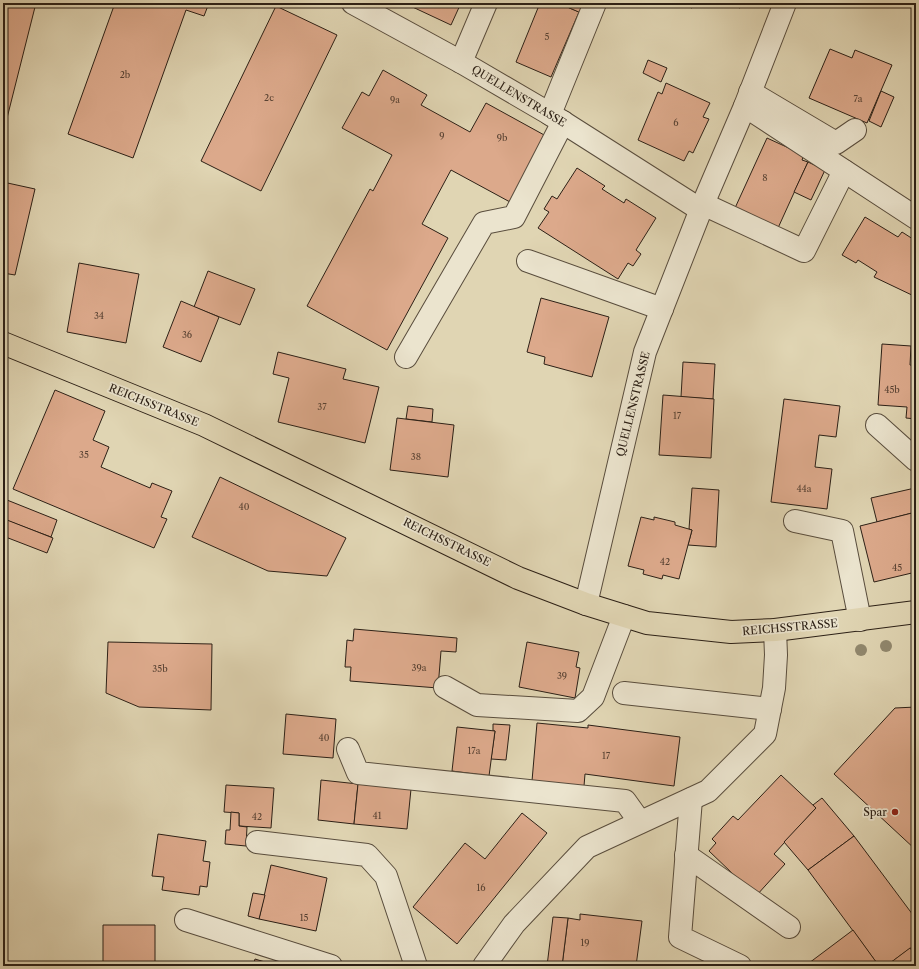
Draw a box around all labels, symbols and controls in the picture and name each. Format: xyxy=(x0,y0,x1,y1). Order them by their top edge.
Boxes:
house number: 5 xyxy=(545,31,550,42)
street label: QUELLENSTRASSE xyxy=(469,62,569,130)
house number: 2b xyxy=(120,69,131,80)
house number: 2c xyxy=(264,92,274,103)
house number: 7a xyxy=(853,93,863,104)
house number: 9a xyxy=(390,94,400,105)
house number: 6 xyxy=(673,117,679,128)
house number: 9 xyxy=(439,130,445,141)
house number: 9b xyxy=(497,132,508,143)
house number: 8 xyxy=(762,172,768,183)
house number: 34 xyxy=(94,310,104,321)
house number: 36 xyxy=(182,329,192,340)
street label: QUELLENSTRASSE xyxy=(613,350,653,458)
street label: REICHSSTRASSE xyxy=(107,381,201,430)
house number: 45b xyxy=(884,384,900,395)
house number: 37 xyxy=(317,401,327,412)
house number: 17 xyxy=(673,410,682,421)
house number: 35 xyxy=(79,449,89,460)
house number: 38 xyxy=(411,451,421,462)
house number: 44a xyxy=(796,483,812,494)
house number: 40 xyxy=(239,501,250,512)
street label: REICHSSTRASSE xyxy=(401,515,494,569)
house number: 42 xyxy=(660,556,670,567)
house number: 45 xyxy=(892,562,902,573)
street label: REICHSSTRASSE xyxy=(742,616,839,638)
house number: 39a xyxy=(412,662,427,673)
house number: 35b xyxy=(152,663,168,674)
house number: 39 xyxy=(557,670,567,681)
house number: 40 xyxy=(319,732,330,743)
house number: 17a xyxy=(468,745,481,756)
house number: 17 xyxy=(602,750,611,761)
place label: Spar xyxy=(863,805,887,819)
marker: Spar xyxy=(890,807,900,817)
house number: 41 xyxy=(373,810,382,821)
house number: 42 xyxy=(252,811,262,822)
house number: 16 xyxy=(476,882,486,893)
house number: 15 xyxy=(300,912,308,923)
house number: 19 xyxy=(580,937,590,948)

